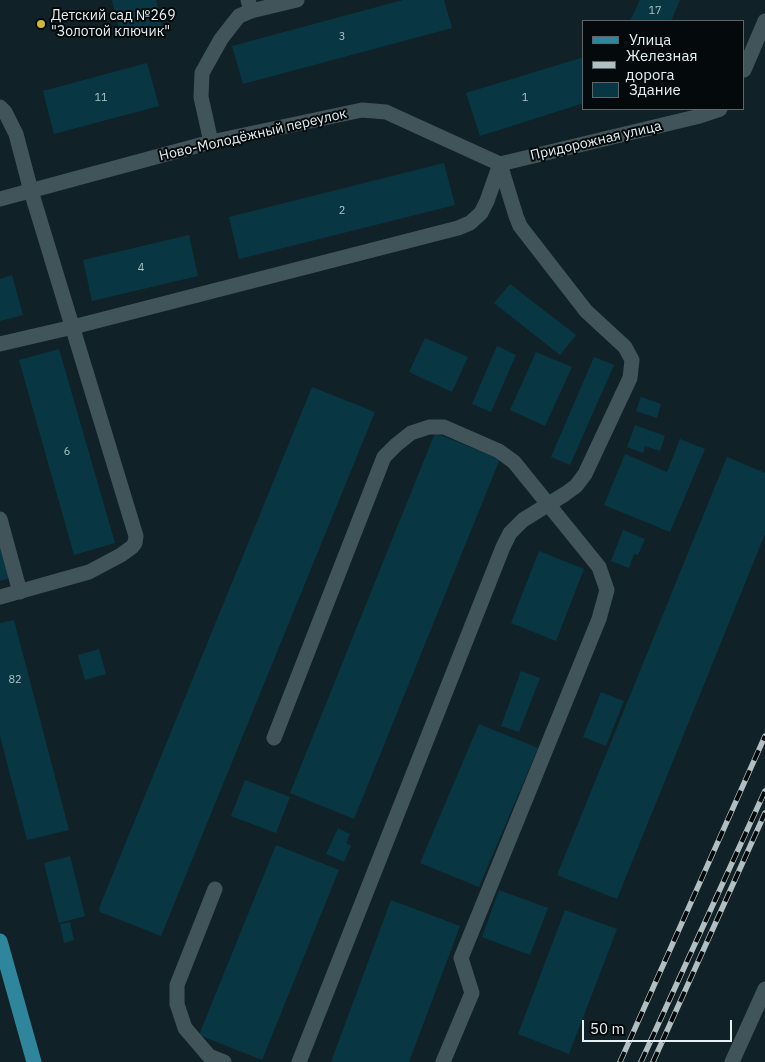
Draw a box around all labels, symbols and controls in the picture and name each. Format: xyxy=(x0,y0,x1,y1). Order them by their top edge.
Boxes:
house number: 17 xyxy=(648,4,662,18)
place label: Детский сад №269 "Золотой ключик" xyxy=(51,8,176,40)
marker: Детский сад №269 "Золотой ключик" xyxy=(35,18,47,30)
legend xyxy=(582,20,745,110)
house number: 3 xyxy=(339,30,345,44)
text: Улица xyxy=(629,30,671,49)
text: Железная дорога xyxy=(626,46,697,84)
text: Здание xyxy=(629,80,681,99)
house number: 11 xyxy=(94,91,108,105)
house number: 1 xyxy=(522,91,528,105)
street label: Ново-Молодёжный переулок xyxy=(157,105,349,165)
street label: Придорожная улица xyxy=(529,118,663,164)
house number: 2 xyxy=(339,204,345,218)
house number: 4 xyxy=(138,261,144,275)
house number: 6 xyxy=(64,445,70,459)
house number: 82 xyxy=(8,673,22,687)
scale bar xyxy=(585,1010,735,1042)
text: 50 m xyxy=(590,1019,625,1038)

